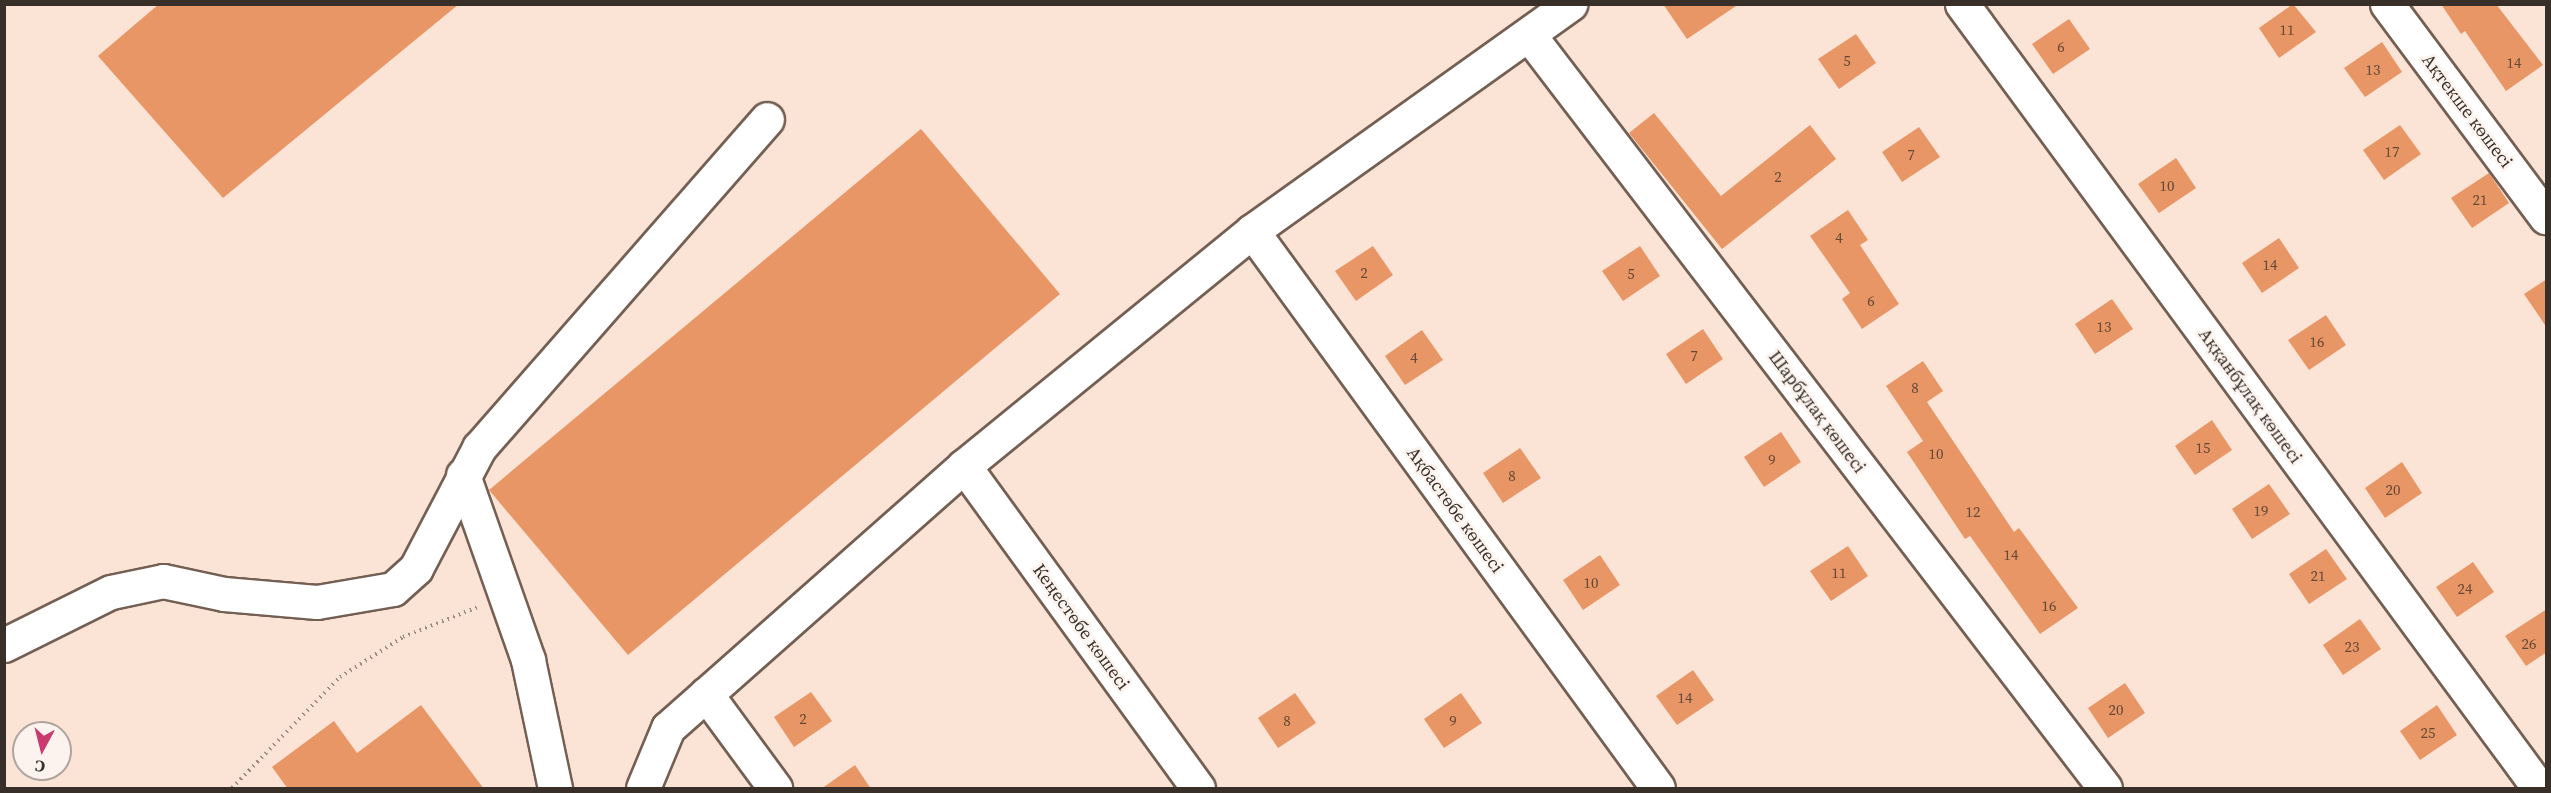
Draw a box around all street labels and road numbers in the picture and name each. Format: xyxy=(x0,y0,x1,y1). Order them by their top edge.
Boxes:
street label: Ақтекше көшесі xyxy=(2417,50,2517,172)
street label: Аққанбұлақ көшесі xyxy=(2194,324,2306,468)
street label: Шарбұлақ көшесі xyxy=(1764,347,1870,477)
street label: Ақбастөбе көшесі xyxy=(1402,443,1508,577)
street label: Кеңестөбе көшесі xyxy=(1028,560,1134,694)

